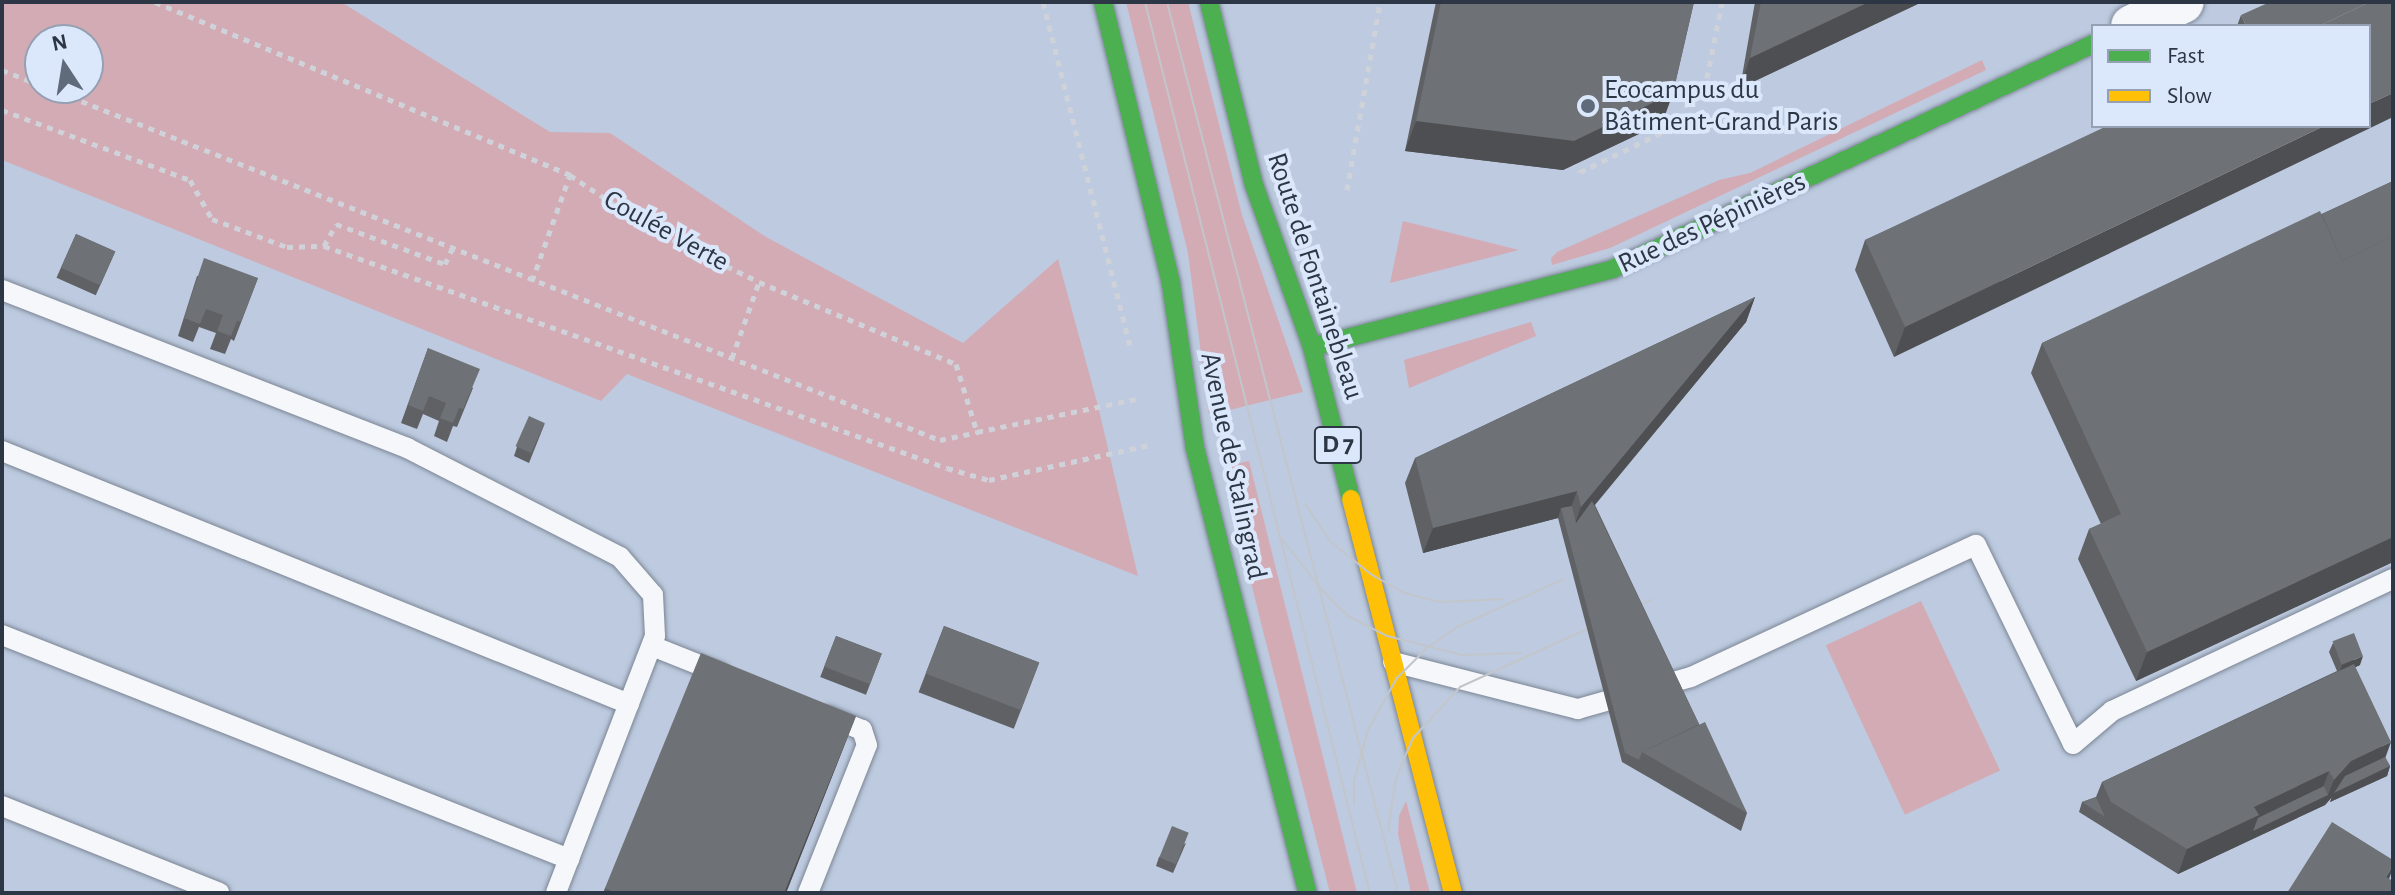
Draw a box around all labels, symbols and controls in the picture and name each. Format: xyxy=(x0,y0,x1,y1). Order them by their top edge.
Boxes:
north arrow xyxy=(24,24,104,104)
legend xyxy=(2091,24,2371,128)
text: N xyxy=(50,30,69,55)
text: Fast xyxy=(2167,44,2204,68)
place label: Ecocampus du Bâtiment-Grand Paris xyxy=(1604,73,1838,139)
text: Slow xyxy=(2167,84,2212,108)
marker: Ecocampus du Bâtiment-Grand Paris xyxy=(1579,97,1597,115)
street label: Route de Fontainebleau xyxy=(1259,149,1371,403)
street label: Rue des Pépinières xyxy=(1613,165,1811,281)
street label: Coulée Verte xyxy=(598,183,734,279)
street label: Avenue de Stalingrad xyxy=(1193,349,1273,583)
road number: D 7 xyxy=(1312,423,1364,467)

